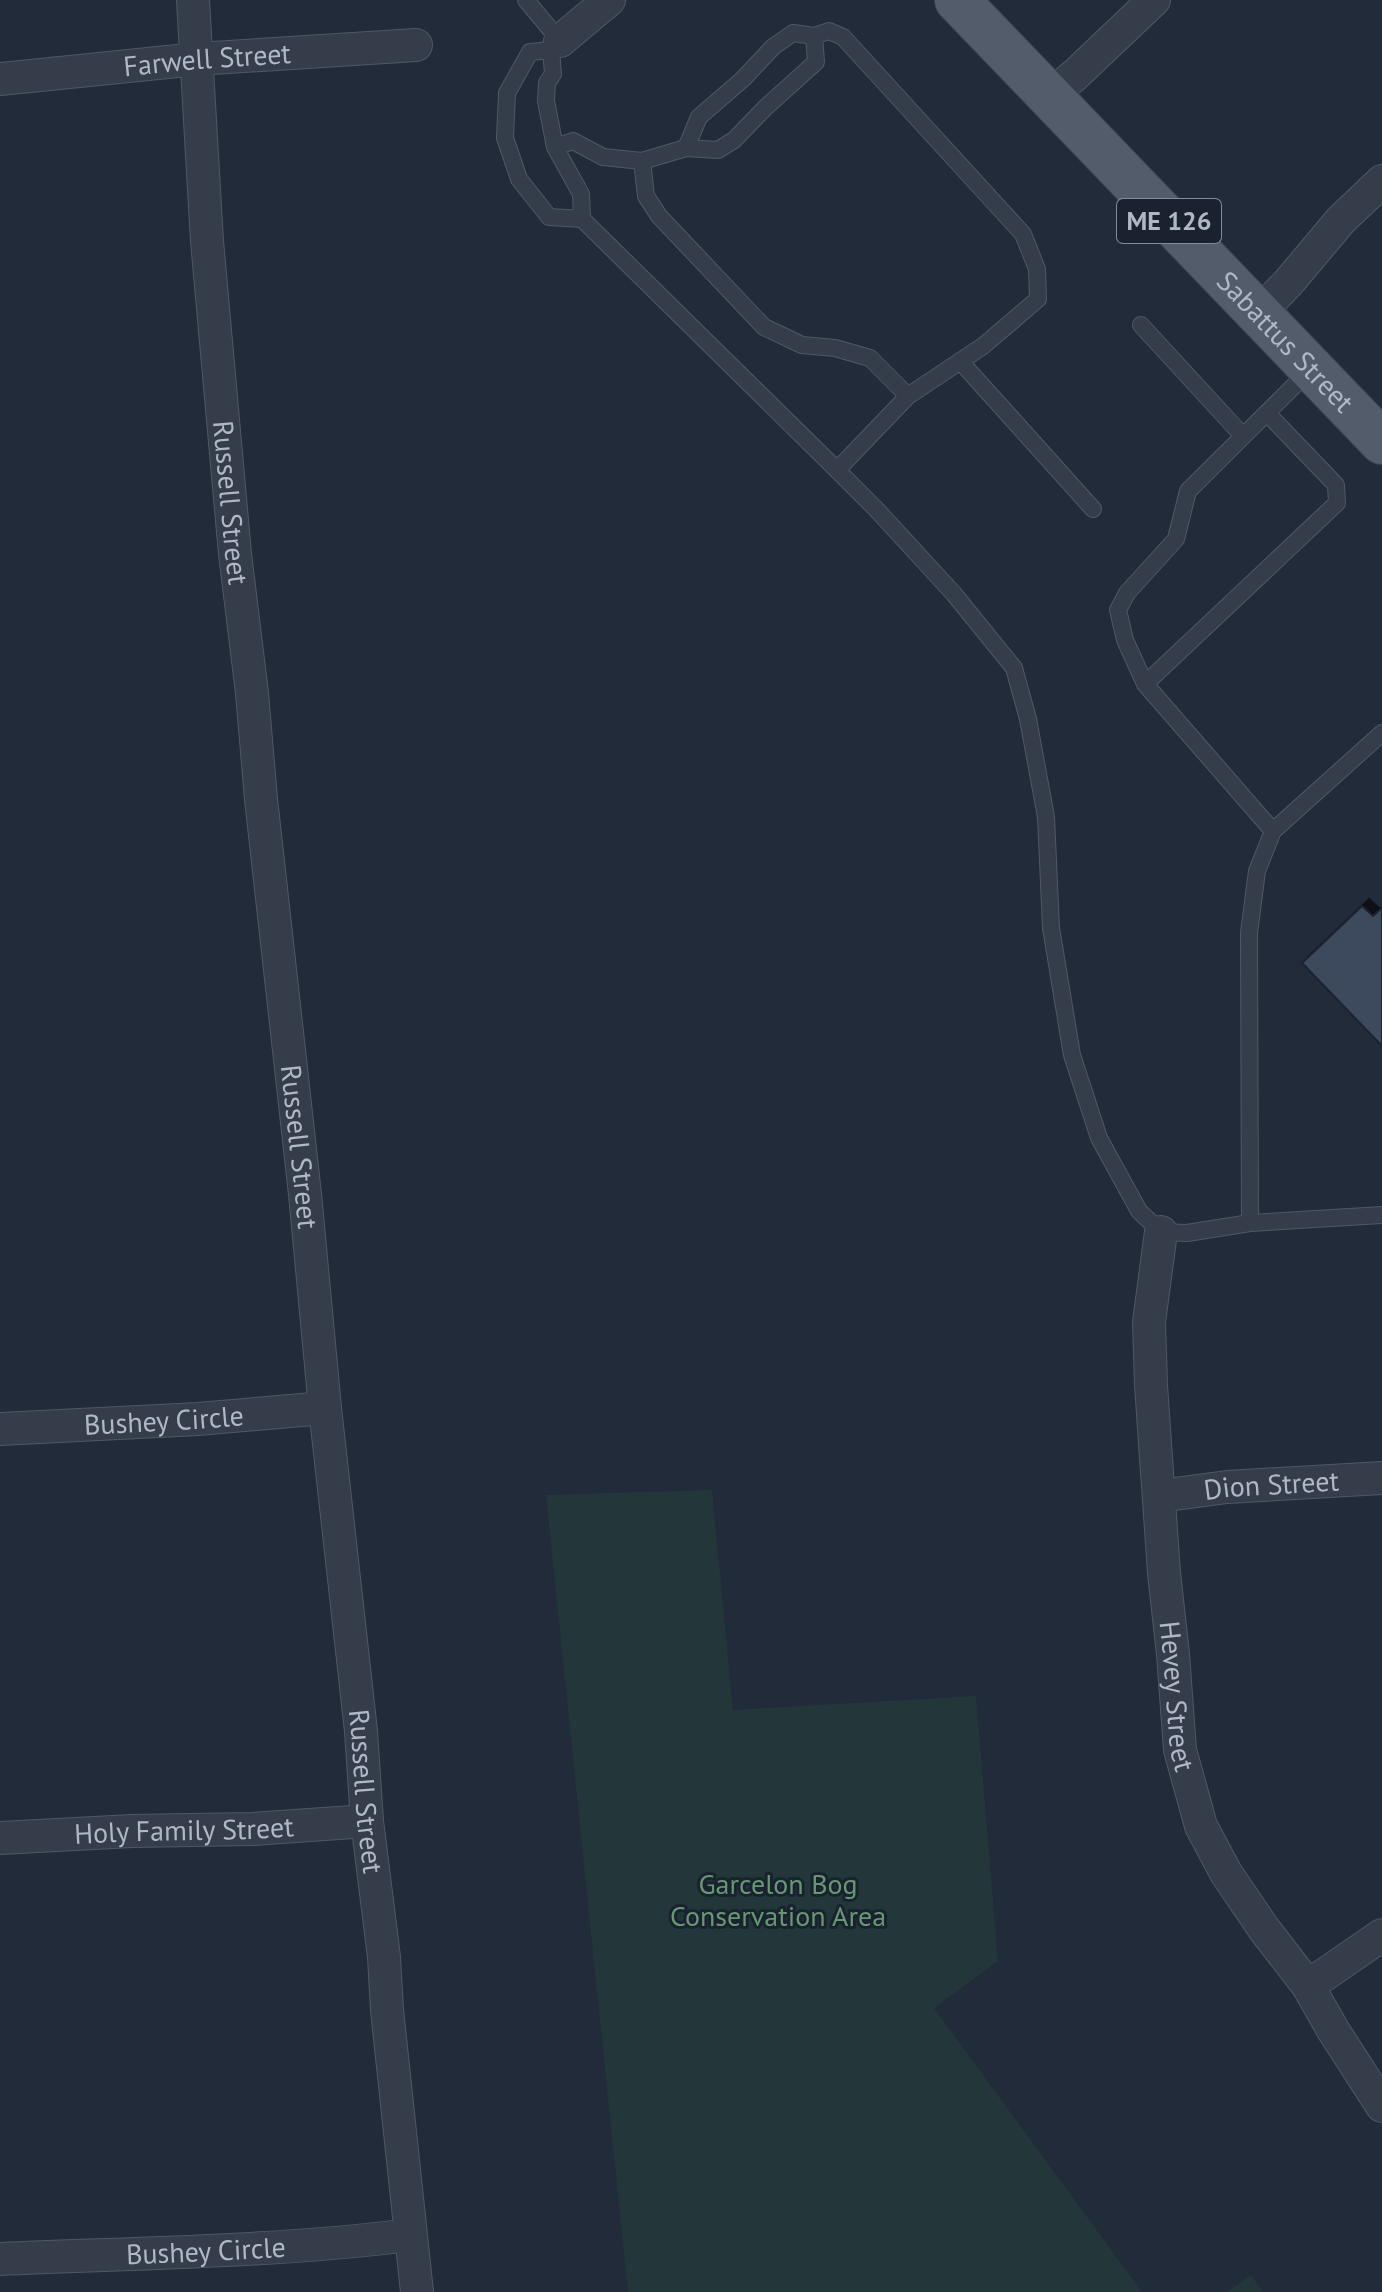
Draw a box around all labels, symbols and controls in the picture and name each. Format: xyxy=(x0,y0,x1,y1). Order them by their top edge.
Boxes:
street label: Farwell Street xyxy=(122,34,292,84)
road number: ME 126 xyxy=(1117,199,1221,243)
street label: Sabattus Street xyxy=(1209,263,1363,420)
street label: Russell Street xyxy=(205,419,258,587)
street label: Russell Street xyxy=(273,1063,327,1231)
street label: Bushey Circle xyxy=(83,1396,245,1443)
street label: Dion Street xyxy=(1201,1462,1340,1508)
street label: Hevey Street xyxy=(1151,1619,1204,1776)
street label: Russell Street xyxy=(341,1707,392,1876)
street label: Holy Family Street xyxy=(73,1807,295,1852)
park label: Garcelon Bog Conservation Area xyxy=(670,1865,886,1934)
street label: Bushey Circle xyxy=(125,2228,287,2272)

